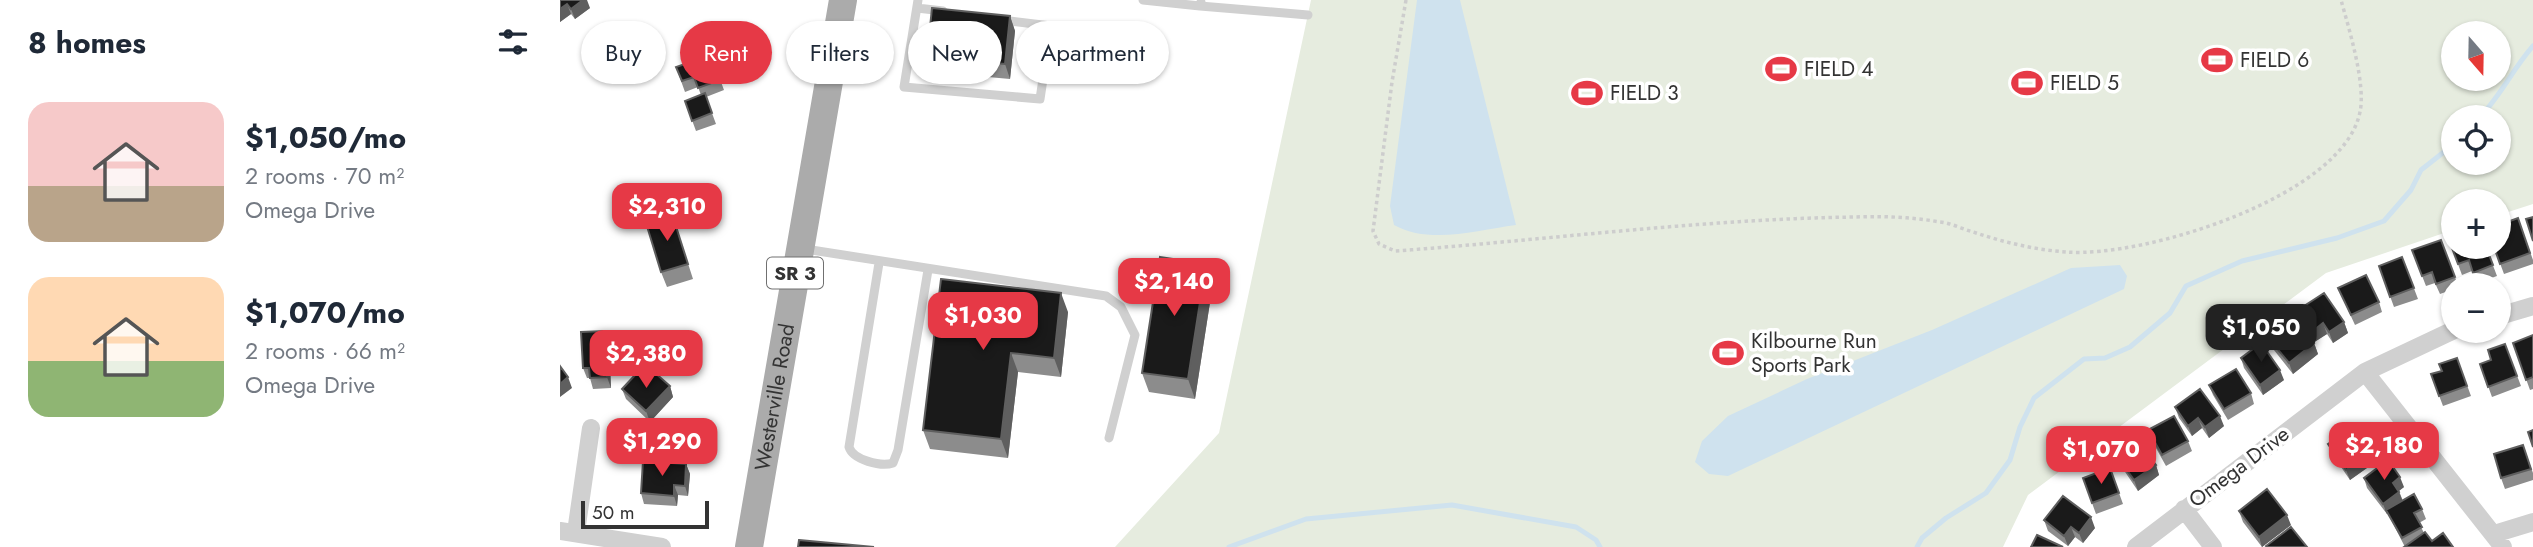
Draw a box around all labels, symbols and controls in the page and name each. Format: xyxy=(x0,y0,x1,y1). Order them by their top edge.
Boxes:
text: 8 homes xyxy=(28,21,146,64)
chip: Buy xyxy=(581,21,666,84)
chip: Rent xyxy=(680,21,772,84)
chip: Filters xyxy=(786,21,894,84)
chip: New xyxy=(908,21,1002,84)
chip: Apartment xyxy=(1016,21,1169,84)
north arrow xyxy=(2441,21,2511,91)
map controls xyxy=(2441,21,2511,343)
icon: filters xyxy=(494,23,532,61)
sports icon: FIELD 6 xyxy=(2200,43,2234,77)
place label: FIELD 6 xyxy=(2240,45,2309,75)
sports icon: FIELD 4 xyxy=(1764,52,1798,86)
place label: FIELD 4 xyxy=(1804,54,1873,84)
sports icon: FIELD 5 xyxy=(2010,66,2044,100)
place label: FIELD 5 xyxy=(2050,68,2119,98)
sports icon: FIELD 3 xyxy=(1570,76,1604,110)
place label: FIELD 3 xyxy=(1610,78,1679,108)
button: locate xyxy=(2441,105,2511,175)
text: $1,050/mo xyxy=(245,116,406,159)
icon: home xyxy=(84,130,168,214)
text: 2 rooms · 70 m² xyxy=(245,159,404,193)
pin: $2,310 xyxy=(610,184,724,243)
text: $2,310 xyxy=(628,189,706,223)
button: + xyxy=(2441,189,2511,259)
text: Omega Drive xyxy=(245,193,375,227)
road number: SR 3 xyxy=(767,258,823,288)
pin: $2,140 xyxy=(1117,258,1231,318)
text: $2,140 xyxy=(1134,264,1214,298)
button: − xyxy=(2441,273,2511,343)
text: $1,070/mo xyxy=(245,291,405,334)
pin: $1,030 xyxy=(926,292,1040,352)
text: $1,030 xyxy=(944,298,1022,332)
pin: $1,050 xyxy=(2204,304,2318,364)
icon: home xyxy=(84,305,168,389)
text: $1,050 xyxy=(2222,310,2300,344)
street label: Westerville Road xyxy=(747,321,802,473)
place label: Kilbourne Run Sports Park xyxy=(1751,326,1877,380)
pin: $2,380 xyxy=(589,330,703,390)
text: 2 rooms · 66 m² xyxy=(245,334,405,368)
text: $2,380 xyxy=(606,336,686,370)
sports icon: Kilbourne Run Sports Park xyxy=(1711,336,1745,370)
text: Omega Drive xyxy=(245,368,375,402)
pin: $1,290 xyxy=(605,419,719,478)
street label: Omega Drive xyxy=(2183,419,2296,515)
pin: $2,180 xyxy=(2327,422,2441,482)
text: $1,290 xyxy=(622,424,702,458)
pin: $1,070 xyxy=(2044,426,2158,486)
text: $2,180 xyxy=(2345,428,2423,462)
text: $1,070 xyxy=(2062,432,2140,466)
scale bar xyxy=(581,498,709,530)
text: 50 m xyxy=(592,499,635,526)

